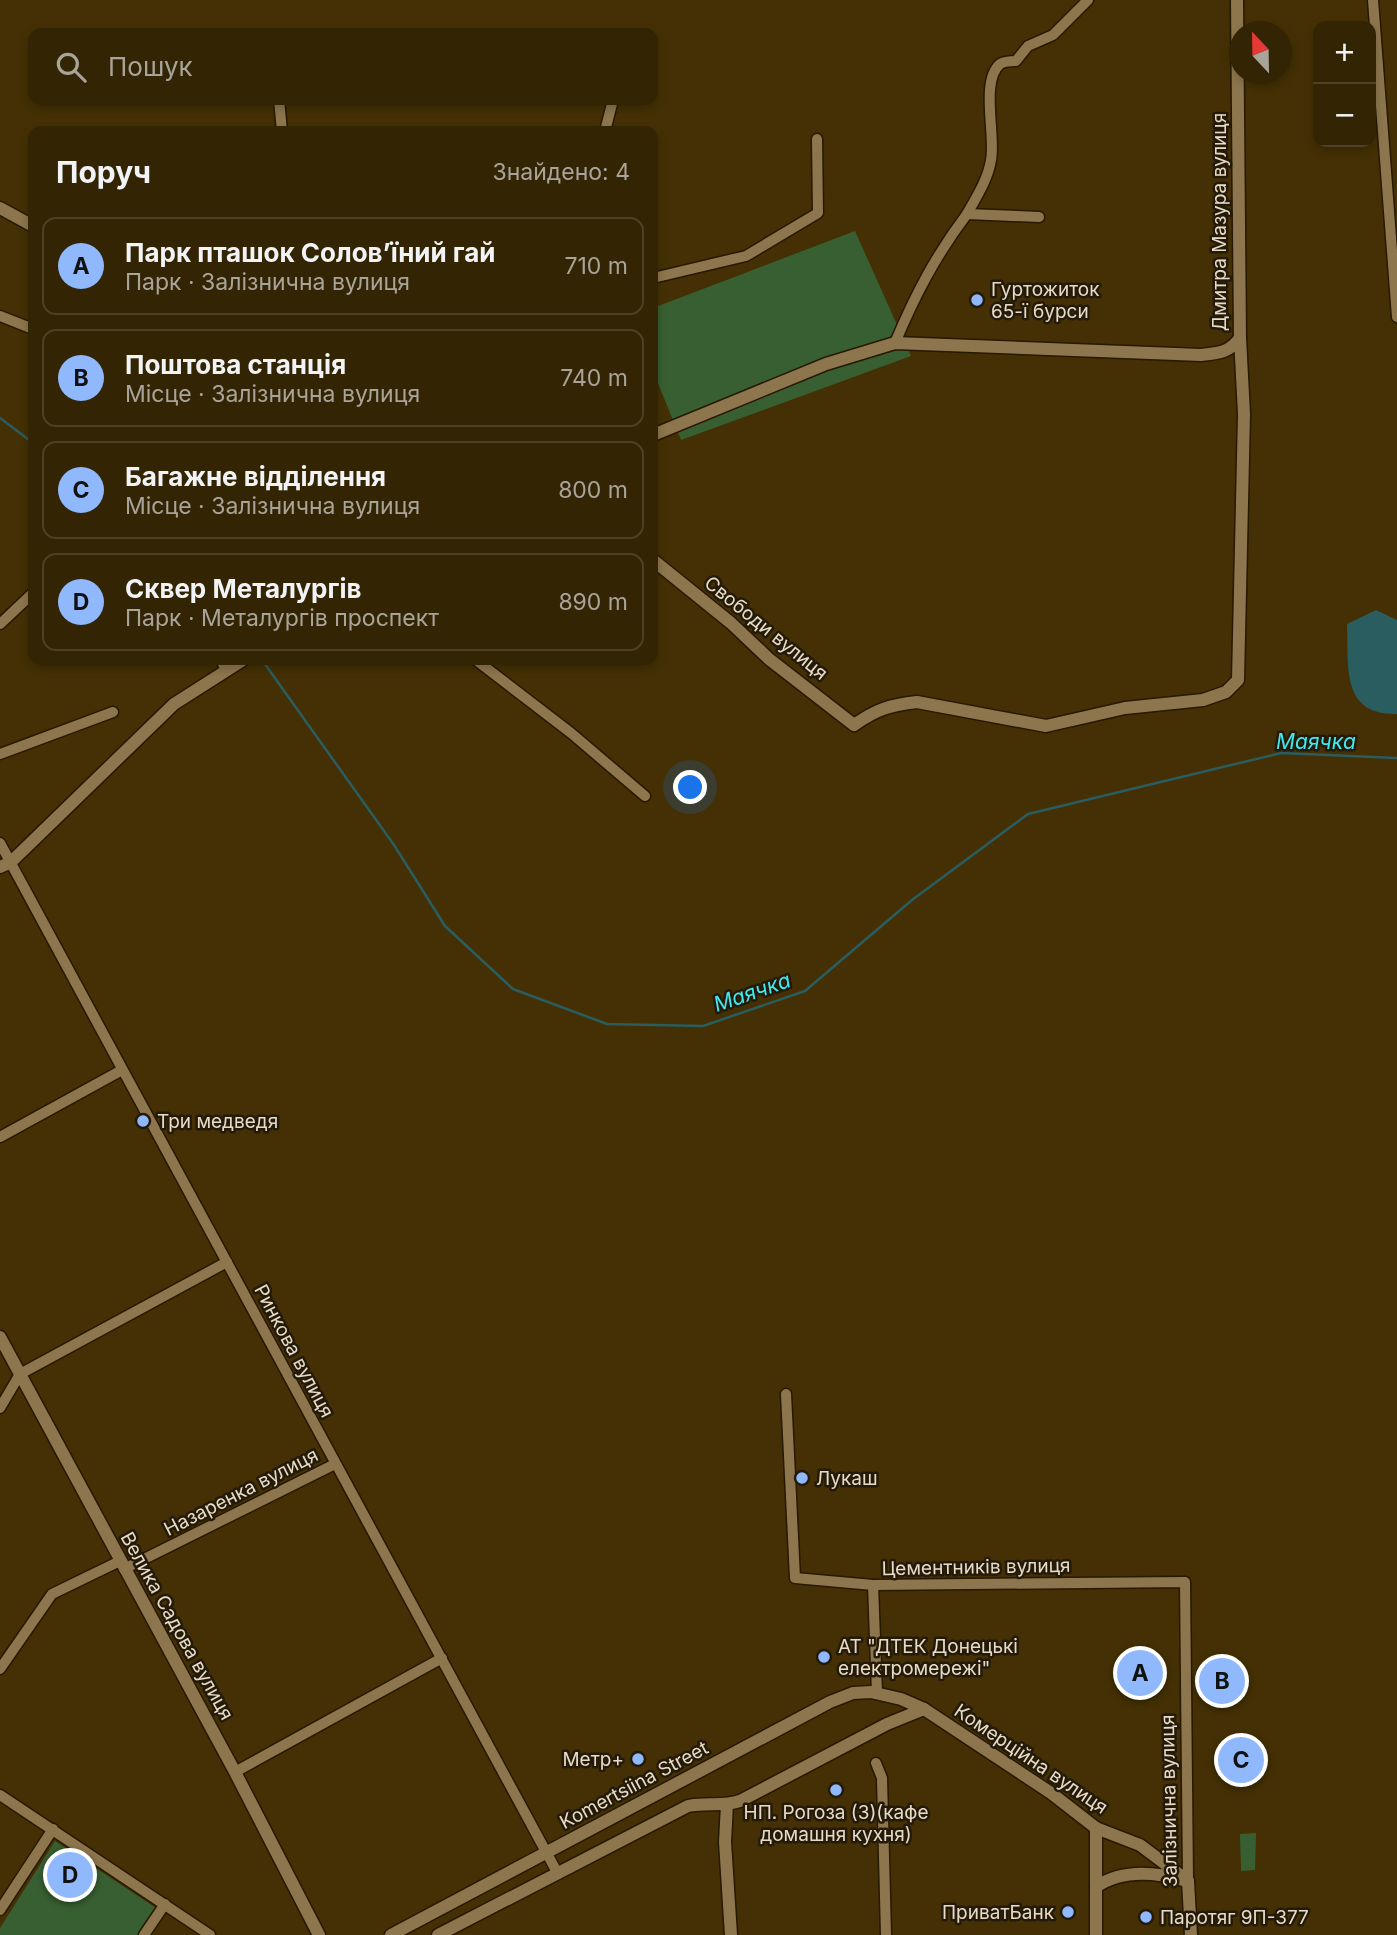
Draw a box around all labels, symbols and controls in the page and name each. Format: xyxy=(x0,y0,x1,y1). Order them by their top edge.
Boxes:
north arrow xyxy=(1229,21,1292,84)
map controls xyxy=(1313,21,1376,147)
button: + xyxy=(1313,21,1376,84)
search box xyxy=(28,28,658,105)
icon: search xyxy=(52,48,90,86)
text: Пошук xyxy=(108,51,193,82)
button: − xyxy=(1313,84,1376,147)
street label: Дмитра Мазура вулиця xyxy=(1208,113,1231,331)
text: Поруч xyxy=(56,154,151,190)
text: Знайдено: 4 xyxy=(492,158,630,186)
text: Парк пташок Соловʼїний гай xyxy=(125,237,496,268)
text: A xyxy=(72,252,90,280)
text: 710 m xyxy=(565,252,628,280)
text: Парк · Залізнична вулиця xyxy=(125,268,410,296)
place label: Гуртожиток 65-ї бурси xyxy=(991,278,1100,323)
marker: Гуртожиток 65-ї бурси xyxy=(969,292,985,308)
text: Поштова станція xyxy=(125,349,346,380)
text: B xyxy=(73,364,89,392)
text: 740 m xyxy=(560,364,628,392)
text: Місце · Залізнична вулиця xyxy=(125,380,420,408)
text: Багажне відділення xyxy=(125,461,386,492)
text: C xyxy=(72,476,90,504)
text: 800 m xyxy=(558,476,628,504)
text: Місце · Залізнична вулиця xyxy=(125,492,420,520)
street label: Свободи вулиця xyxy=(700,571,832,685)
text: Сквер Металургів xyxy=(125,573,361,604)
text: D xyxy=(73,588,89,616)
text: 890 m xyxy=(558,588,628,616)
text: Парк · Металургів проспект xyxy=(125,604,439,632)
water label: Маячка xyxy=(1276,729,1356,754)
your location xyxy=(673,770,707,804)
water label: Маячка xyxy=(710,967,794,1017)
place label: Три медведя xyxy=(157,1110,278,1133)
marker: Три медведя xyxy=(135,1113,151,1129)
street label: Ринкова вулиця xyxy=(249,1281,339,1421)
street label: Назаренка вулиця xyxy=(160,1443,322,1541)
place label: Лукаш xyxy=(816,1467,878,1490)
marker: Лукаш xyxy=(794,1470,810,1486)
street label: Велика Садова вулиця xyxy=(116,1528,238,1724)
street label: Цементників вулиця xyxy=(881,1554,1071,1580)
place label: АТ "ДТЕК Донецькі електромережі" xyxy=(838,1635,1018,1680)
pin: A xyxy=(1117,1647,1163,1699)
marker: АТ "ДТЕК Донецькі електромережі" xyxy=(816,1649,832,1665)
pin: B xyxy=(1199,1655,1245,1707)
street label: Комерційна вулиця xyxy=(950,1699,1112,1819)
street label: Залізнична вулиця xyxy=(1156,1715,1182,1887)
pin: C xyxy=(1218,1734,1264,1786)
street label: Komertsiina Street xyxy=(556,1736,712,1834)
place label: Метр+ xyxy=(562,1748,624,1771)
marker: Метр+ xyxy=(630,1751,646,1767)
marker: НП. Рогоза (3)(кафе домашня кухня) xyxy=(828,1782,844,1798)
place label: НП. Рогоза (3)(кафе домашня кухня) xyxy=(744,1801,928,1846)
pin: D xyxy=(47,1849,93,1901)
place label: ПриватБанк xyxy=(942,1901,1055,1924)
marker: ПриватБанк xyxy=(1060,1904,1076,1920)
place label: Паротяг 9П-377 xyxy=(1160,1906,1309,1929)
marker: Паротяг 9П-377 xyxy=(1138,1909,1154,1925)

